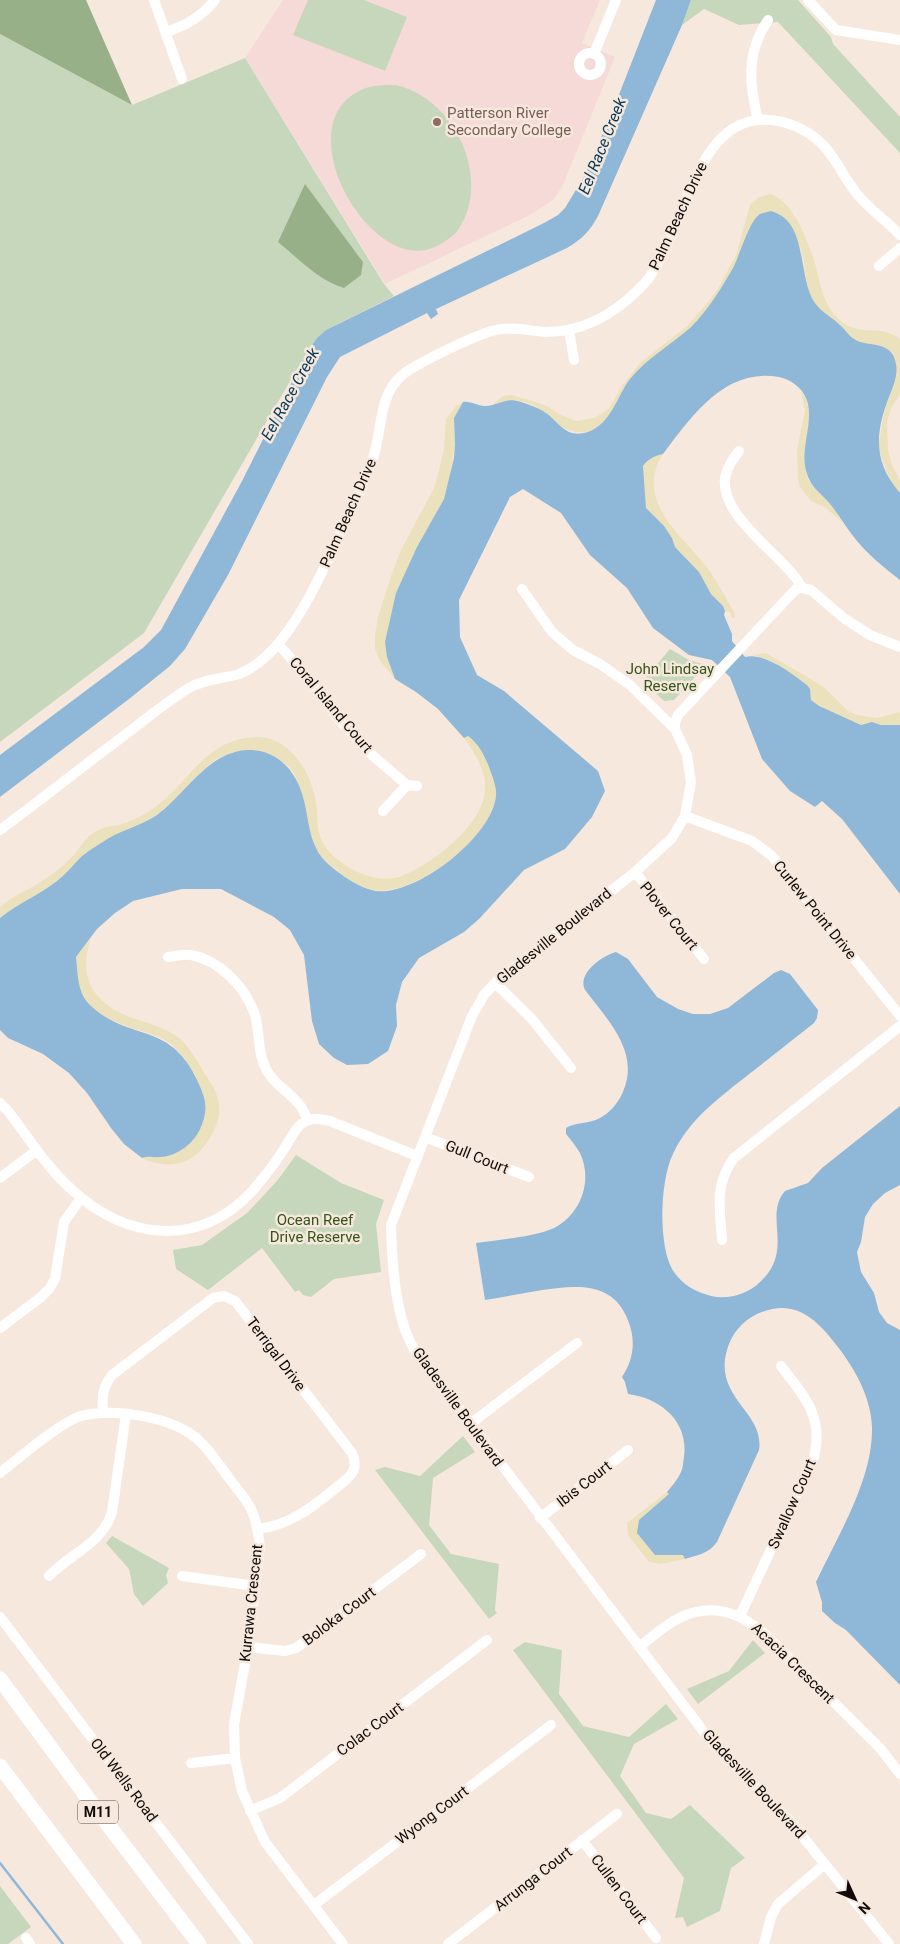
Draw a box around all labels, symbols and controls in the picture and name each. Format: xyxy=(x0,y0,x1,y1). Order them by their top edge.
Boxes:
water label: Eel Race Creek xyxy=(574,94,630,197)
place label: Patterson River Secondary College xyxy=(447,104,571,139)
marker: Patterson River Secondary College xyxy=(431,116,443,128)
street label: Palm Beach Drive xyxy=(645,159,711,273)
water label: Eel Race Creek xyxy=(257,344,324,443)
street label: Palm Beach Drive xyxy=(316,456,380,570)
street label: Coral Island Court xyxy=(286,653,376,757)
park label: John Lindsay Reserve xyxy=(626,660,714,695)
street label: Curlew Point Drive xyxy=(770,857,860,963)
street label: Plover Court xyxy=(636,878,702,954)
street label: Gladesville Boulevard xyxy=(493,884,615,988)
street label: Gull Court xyxy=(443,1136,511,1178)
park label: Ocean Reef Drive Reserve xyxy=(270,1211,360,1246)
street label: Terrigal Drive xyxy=(242,1314,310,1394)
street label: Gladesville Boulevard xyxy=(409,1344,507,1470)
street label: Swallow Court xyxy=(764,1456,820,1552)
street label: Ibis Court xyxy=(553,1457,615,1511)
street label: Kurrawa Crescent xyxy=(236,1543,266,1663)
street label: Boloka Court xyxy=(299,1583,379,1649)
street label: Acacia Crescent xyxy=(748,1619,838,1707)
street label: Colac Court xyxy=(333,1698,407,1760)
street label: Gladesville Boulevard xyxy=(699,1726,809,1842)
street label: Old Wells Road xyxy=(87,1735,161,1825)
street label: Wyong Court xyxy=(392,1782,472,1848)
road number: M11 xyxy=(78,1800,118,1824)
street label: Arrunga Court xyxy=(491,1843,576,1915)
street label: Cullen Court xyxy=(587,1851,651,1927)
north arrow xyxy=(830,1874,880,1924)
text: N xyxy=(855,1899,874,1917)

